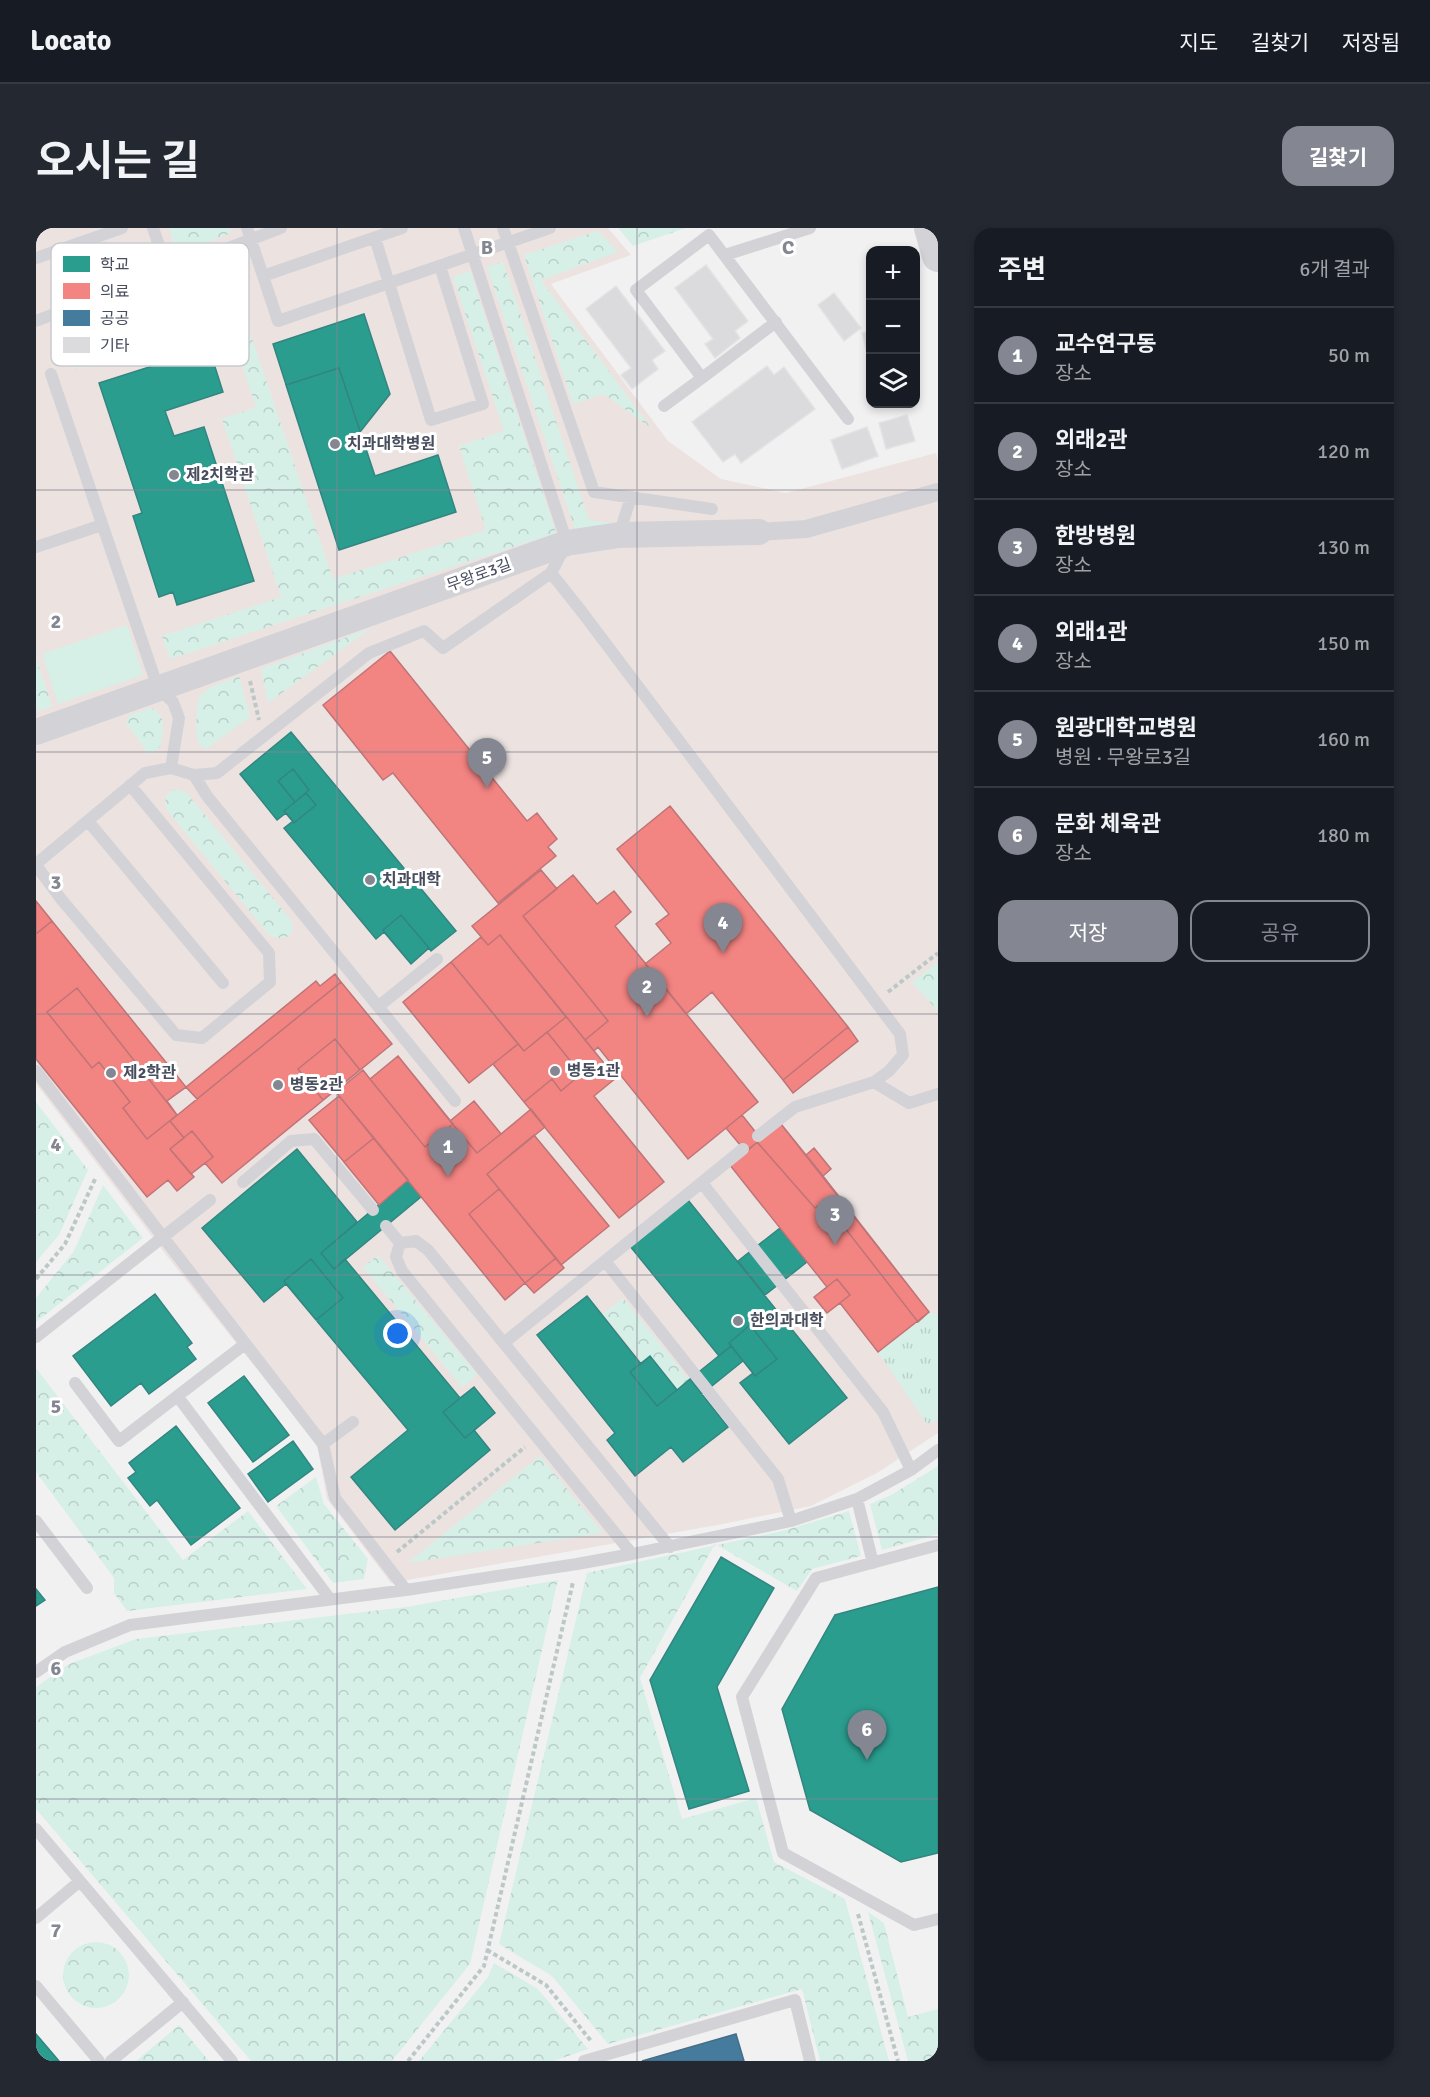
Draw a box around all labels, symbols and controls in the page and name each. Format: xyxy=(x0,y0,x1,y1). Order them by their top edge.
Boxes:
text: Locato xyxy=(30,24,111,58)
text: 지도 xyxy=(1179,30,1218,56)
text: 길찾기 xyxy=(1251,30,1309,56)
text: 저장됨 xyxy=(1342,30,1400,56)
button: 길찾기 xyxy=(1282,126,1394,186)
text: 오시는 길 xyxy=(36,136,200,187)
text: B xyxy=(481,235,493,260)
text: C xyxy=(782,235,794,260)
legend xyxy=(51,243,249,366)
map controls xyxy=(866,246,920,408)
button: + xyxy=(866,246,920,300)
text: 주변 xyxy=(998,254,1046,286)
text: 학교 xyxy=(100,255,129,275)
text: 6개 결과 xyxy=(1300,257,1370,282)
text: 의료 xyxy=(100,282,129,302)
button: − xyxy=(866,300,920,354)
text: 공공 xyxy=(100,309,129,329)
text: 교수연구동 xyxy=(1055,330,1156,357)
text: 기타 xyxy=(100,336,130,356)
text: 1 xyxy=(1012,343,1023,368)
text: 50 m xyxy=(1328,343,1370,368)
button: layers xyxy=(866,354,920,408)
text: 장소 xyxy=(1055,361,1092,386)
text: 외래2관 xyxy=(1055,426,1128,453)
place label: 치과대학병원 xyxy=(347,434,435,454)
marker: 치과대학병원 xyxy=(328,437,342,451)
text: 2 xyxy=(1012,439,1023,464)
text: 120 m xyxy=(1317,439,1370,464)
text: 장소 xyxy=(1055,457,1092,482)
place label: 제2치학관 xyxy=(186,465,254,485)
marker: 제2치학관 xyxy=(167,468,181,482)
text: 한방병원 xyxy=(1055,522,1136,549)
text: 3 xyxy=(1012,535,1023,560)
text: 130 m xyxy=(1317,535,1370,560)
text: 장소 xyxy=(1055,553,1092,578)
street label: 무왕로3길 xyxy=(444,554,514,596)
text: 2 xyxy=(51,609,61,634)
text: 외래1관 xyxy=(1055,618,1128,645)
text: 4 xyxy=(1012,631,1023,656)
text: 150 m xyxy=(1317,631,1370,656)
text: 장소 xyxy=(1055,649,1092,674)
text: 원광대학교병원 xyxy=(1055,714,1197,741)
text: 5 xyxy=(1012,727,1023,752)
text: 160 m xyxy=(1317,727,1370,752)
pin: 5 xyxy=(468,738,506,788)
text: 병원 · 무왕로3길 xyxy=(1055,745,1191,770)
text: 문화 체육관 xyxy=(1055,810,1161,837)
text: 6 xyxy=(1012,823,1023,848)
text: 180 m xyxy=(1317,823,1370,848)
text: 장소 xyxy=(1055,841,1092,866)
text: 3 xyxy=(51,870,61,895)
place label: 치과대학 xyxy=(382,870,441,890)
marker: 치과대학 xyxy=(363,873,377,887)
button: 저장 xyxy=(998,900,1178,962)
button: 공유 xyxy=(1190,900,1370,962)
pin: 4 xyxy=(704,904,742,953)
pin: 2 xyxy=(628,968,666,1017)
place label: 병동1관 xyxy=(567,1061,620,1081)
place label: 제2학관 xyxy=(123,1063,176,1083)
marker: 병동1관 xyxy=(548,1064,562,1078)
marker: 제2학관 xyxy=(104,1066,118,1080)
place label: 병동2관 xyxy=(290,1075,343,1095)
marker: 병동2관 xyxy=(271,1078,285,1092)
pin: 1 xyxy=(428,1128,468,1177)
text: 4 xyxy=(51,1132,62,1157)
pin: 3 xyxy=(816,1196,854,1245)
place label: 한의과대학 xyxy=(750,1311,824,1331)
marker: 한의과대학 xyxy=(731,1314,745,1328)
your location xyxy=(383,1319,412,1348)
text: 5 xyxy=(51,1394,61,1419)
text: 6 xyxy=(51,1656,62,1681)
pin: 6 xyxy=(848,1710,886,1760)
text: 7 xyxy=(51,1918,62,1943)

